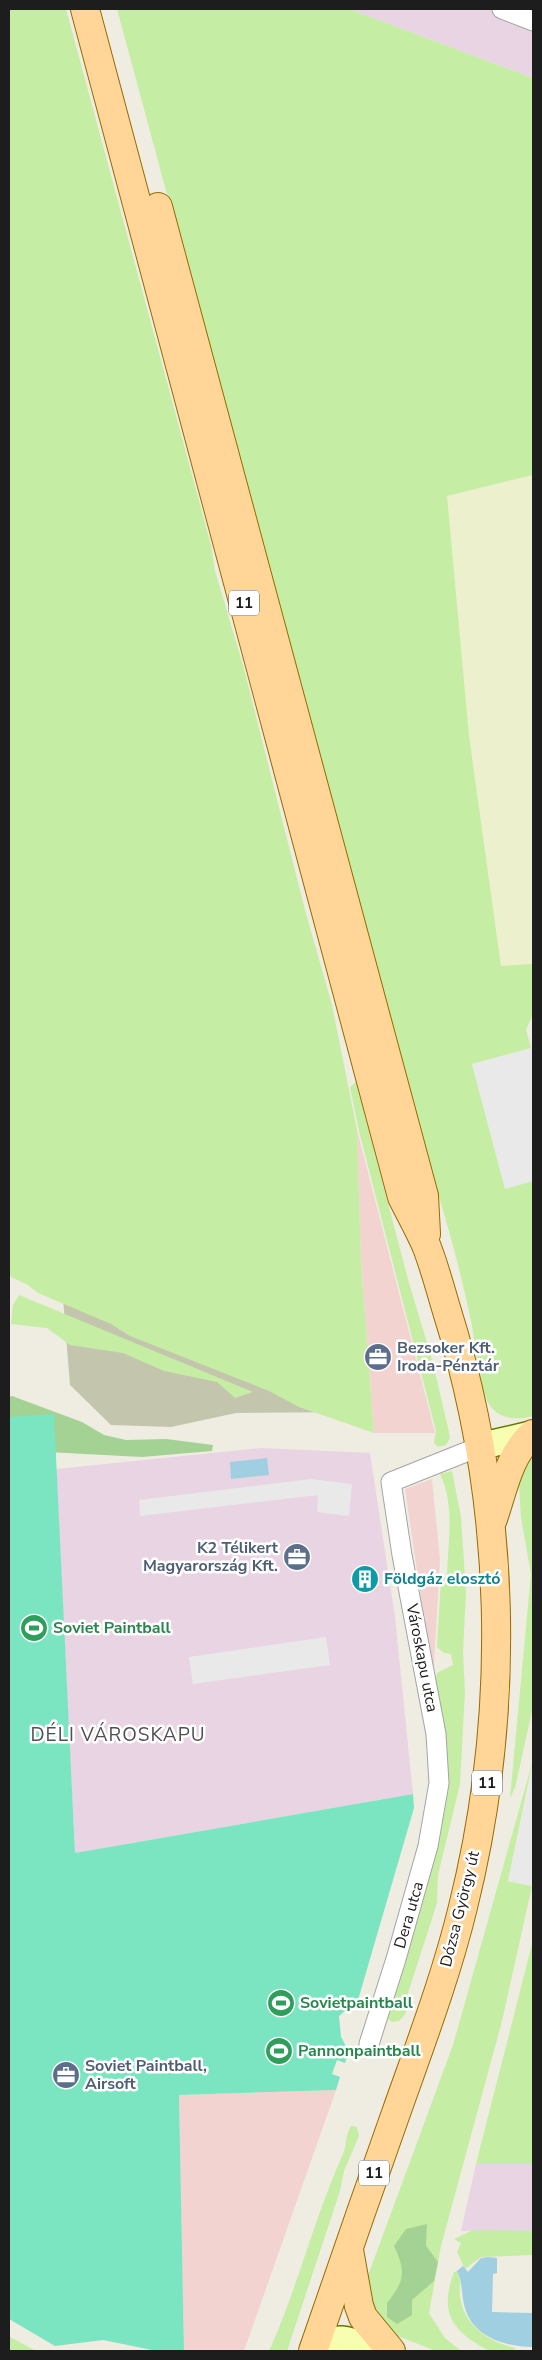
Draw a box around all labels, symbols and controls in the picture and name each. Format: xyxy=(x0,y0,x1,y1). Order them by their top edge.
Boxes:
road number: 11 xyxy=(229,590,259,616)
place label: Bezsoker Kft. Iroda-Pénztár xyxy=(397,1337,500,1377)
office icon: Bezsoker Kft. Iroda-Pénztár xyxy=(363,1342,393,1372)
place label: K2 Télikert Magyarország Kft. xyxy=(143,1537,279,1577)
office icon: K2 Télikert Magyarország Kft. xyxy=(282,1542,312,1572)
building icon: Földgáz elosztó xyxy=(350,1564,380,1594)
place label: Földgáz elosztó xyxy=(384,1568,500,1590)
street label: Városkapu utca xyxy=(401,1601,443,1714)
sports icon: Soviet Paintball xyxy=(19,1613,49,1643)
place label: Soviet Paintball xyxy=(53,1617,171,1639)
district label: DÉLI VÁROSKAPU xyxy=(30,1722,206,1748)
road number: 11 xyxy=(472,1770,502,1796)
street label: Dózsa György út xyxy=(435,1848,485,1969)
street label: Dera utca xyxy=(389,1879,429,1951)
sports icon: Sovietpaintball xyxy=(266,1988,296,2018)
place label: Sovietpaintball xyxy=(300,1992,413,2014)
sports icon: Pannonpaintball xyxy=(264,2036,294,2066)
place label: Pannonpaintball xyxy=(298,2040,421,2062)
place label: Soviet Paintball, Airsoft xyxy=(85,2055,207,2095)
office icon: Soviet Paintball, Airsoft xyxy=(51,2060,81,2090)
road number: 11 xyxy=(359,2160,389,2186)

